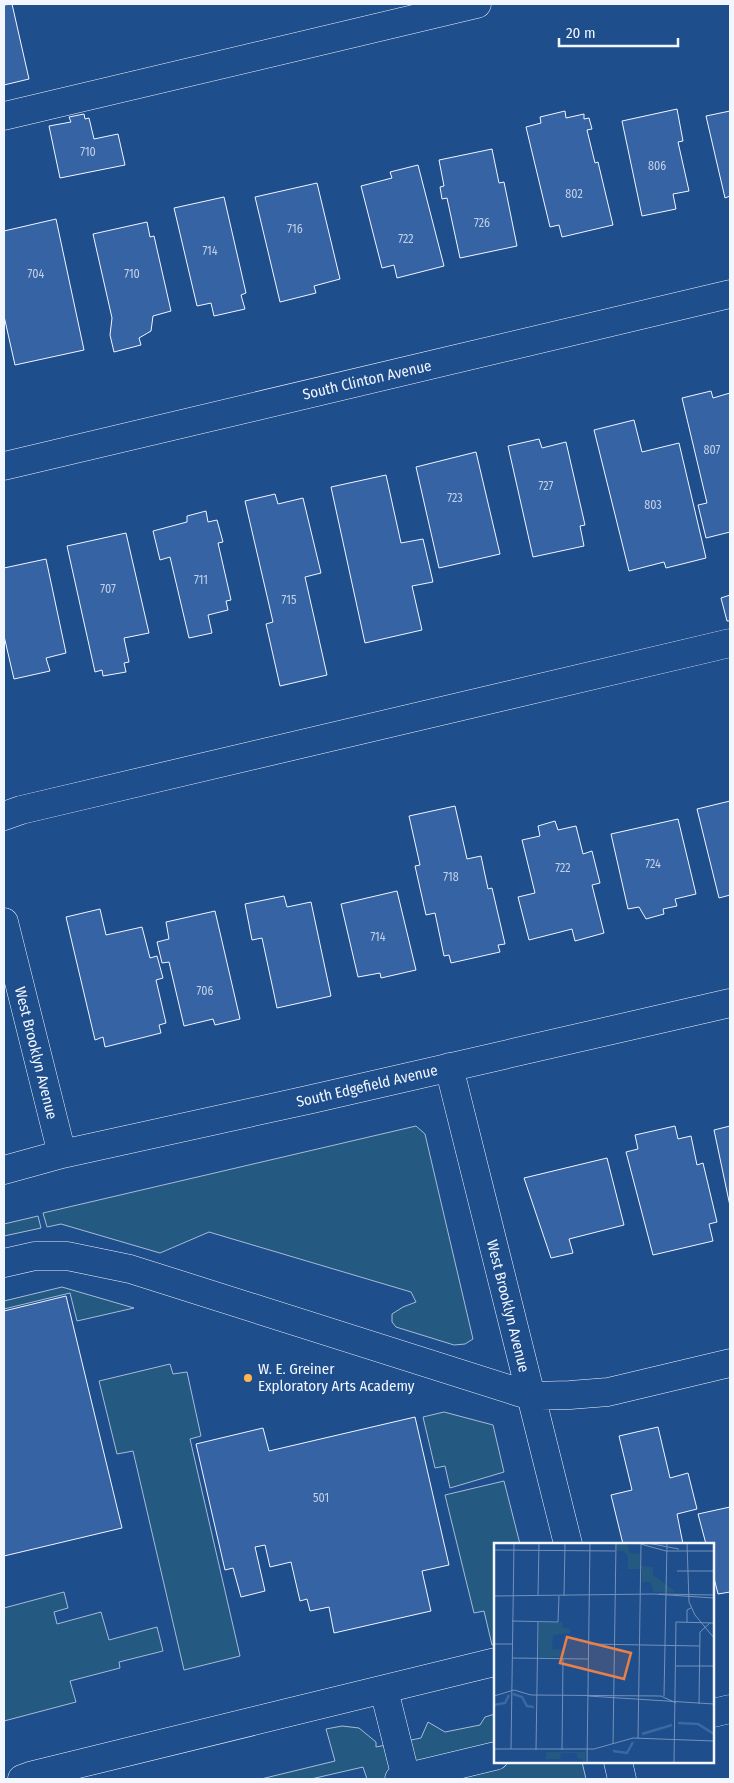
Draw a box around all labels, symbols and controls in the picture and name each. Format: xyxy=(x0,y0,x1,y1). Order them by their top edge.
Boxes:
scale bar xyxy=(559,15,678,47)
text: 20 m xyxy=(566,24,596,42)
house number: 710 xyxy=(80,145,96,159)
house number: 806 xyxy=(648,159,666,173)
house number: 802 xyxy=(565,187,583,201)
house number: 726 xyxy=(474,216,490,230)
house number: 716 xyxy=(287,222,303,236)
house number: 722 xyxy=(398,232,414,246)
house number: 714 xyxy=(202,244,218,258)
house number: 704 xyxy=(28,267,45,281)
house number: 710 xyxy=(124,267,140,281)
street label: South Clinton Avenue xyxy=(301,356,433,404)
house number: 807 xyxy=(704,443,721,457)
house number: 727 xyxy=(539,479,554,493)
house number: 723 xyxy=(447,491,463,505)
house number: 803 xyxy=(644,498,662,512)
house number: 711 xyxy=(194,573,208,587)
house number: 707 xyxy=(100,582,116,596)
house number: 715 xyxy=(282,593,297,607)
house number: 724 xyxy=(645,857,661,871)
house number: 722 xyxy=(555,861,571,875)
house number: 718 xyxy=(443,870,459,884)
house number: 714 xyxy=(370,930,386,944)
house number: 706 xyxy=(197,984,214,998)
street label: West Brooklyn Avenue xyxy=(11,985,61,1121)
street label: South Edgefield Avenue xyxy=(295,1061,439,1111)
street label: West Brooklyn Avenue xyxy=(483,1238,533,1374)
place label: W. E. Greiner Exploratory Arts Academy xyxy=(258,1360,415,1395)
marker: W. E. Greiner Exploratory Arts Academy xyxy=(242,1372,254,1384)
house number: 501 xyxy=(313,1491,329,1505)
inset map xyxy=(494,1543,714,1763)

